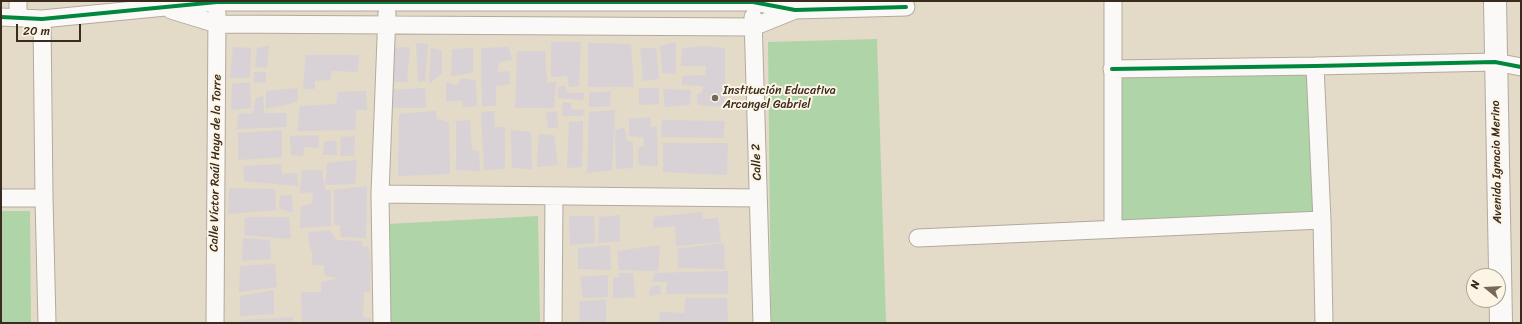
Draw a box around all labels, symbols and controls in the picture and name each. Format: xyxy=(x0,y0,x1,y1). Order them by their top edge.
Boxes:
scale bar xyxy=(18,16,83,42)
text: 20 m xyxy=(23,20,50,42)
street label: Calle Víctor Raúl Haya de la Torre xyxy=(207,74,225,252)
place label: Institución Educativa Arcangel Gabriel xyxy=(723,84,836,112)
marker: Institución Educativa Arcangel Gabriel xyxy=(710,93,720,103)
street label: Avenida Ignacio Merino xyxy=(1489,100,1505,224)
street label: Calle 2 xyxy=(749,143,765,181)
north arrow xyxy=(1466,268,1506,308)
text: N xyxy=(1465,278,1485,291)

